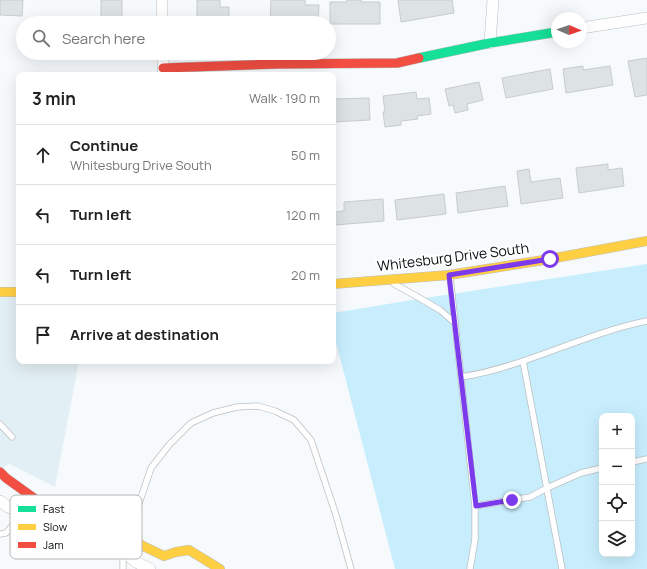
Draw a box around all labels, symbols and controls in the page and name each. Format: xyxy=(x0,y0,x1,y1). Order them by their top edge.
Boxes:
north arrow xyxy=(551,12,587,48)
search box xyxy=(16,16,336,60)
icon: search xyxy=(30,27,52,49)
text: Search here xyxy=(62,28,145,49)
text: 3 min xyxy=(32,87,76,110)
text: Walk · 190 m xyxy=(249,89,320,107)
text: Continue xyxy=(70,135,138,156)
icon: ahead xyxy=(32,144,54,166)
text: 50 m xyxy=(291,146,320,164)
text: Whitesburg Drive South xyxy=(70,156,212,174)
icon: left xyxy=(32,204,54,226)
text: Turn left xyxy=(70,204,132,225)
text: 120 m xyxy=(286,206,320,224)
street label: Whitesburg Drive South xyxy=(376,238,530,275)
route start xyxy=(541,250,559,268)
icon: left xyxy=(32,264,54,286)
text: Turn left xyxy=(70,264,132,285)
text: 20 m xyxy=(291,266,320,284)
icon: arrive xyxy=(32,324,54,346)
text: Arrive at destination xyxy=(70,324,219,345)
map controls xyxy=(599,413,635,557)
button: + xyxy=(599,413,635,449)
button: − xyxy=(599,449,635,485)
button: locate xyxy=(599,485,635,521)
route end xyxy=(503,491,521,509)
legend xyxy=(10,495,142,559)
text: Fast xyxy=(43,501,65,516)
text: Slow xyxy=(43,519,68,534)
button: layers xyxy=(599,521,635,557)
text: Jam xyxy=(43,537,64,552)

